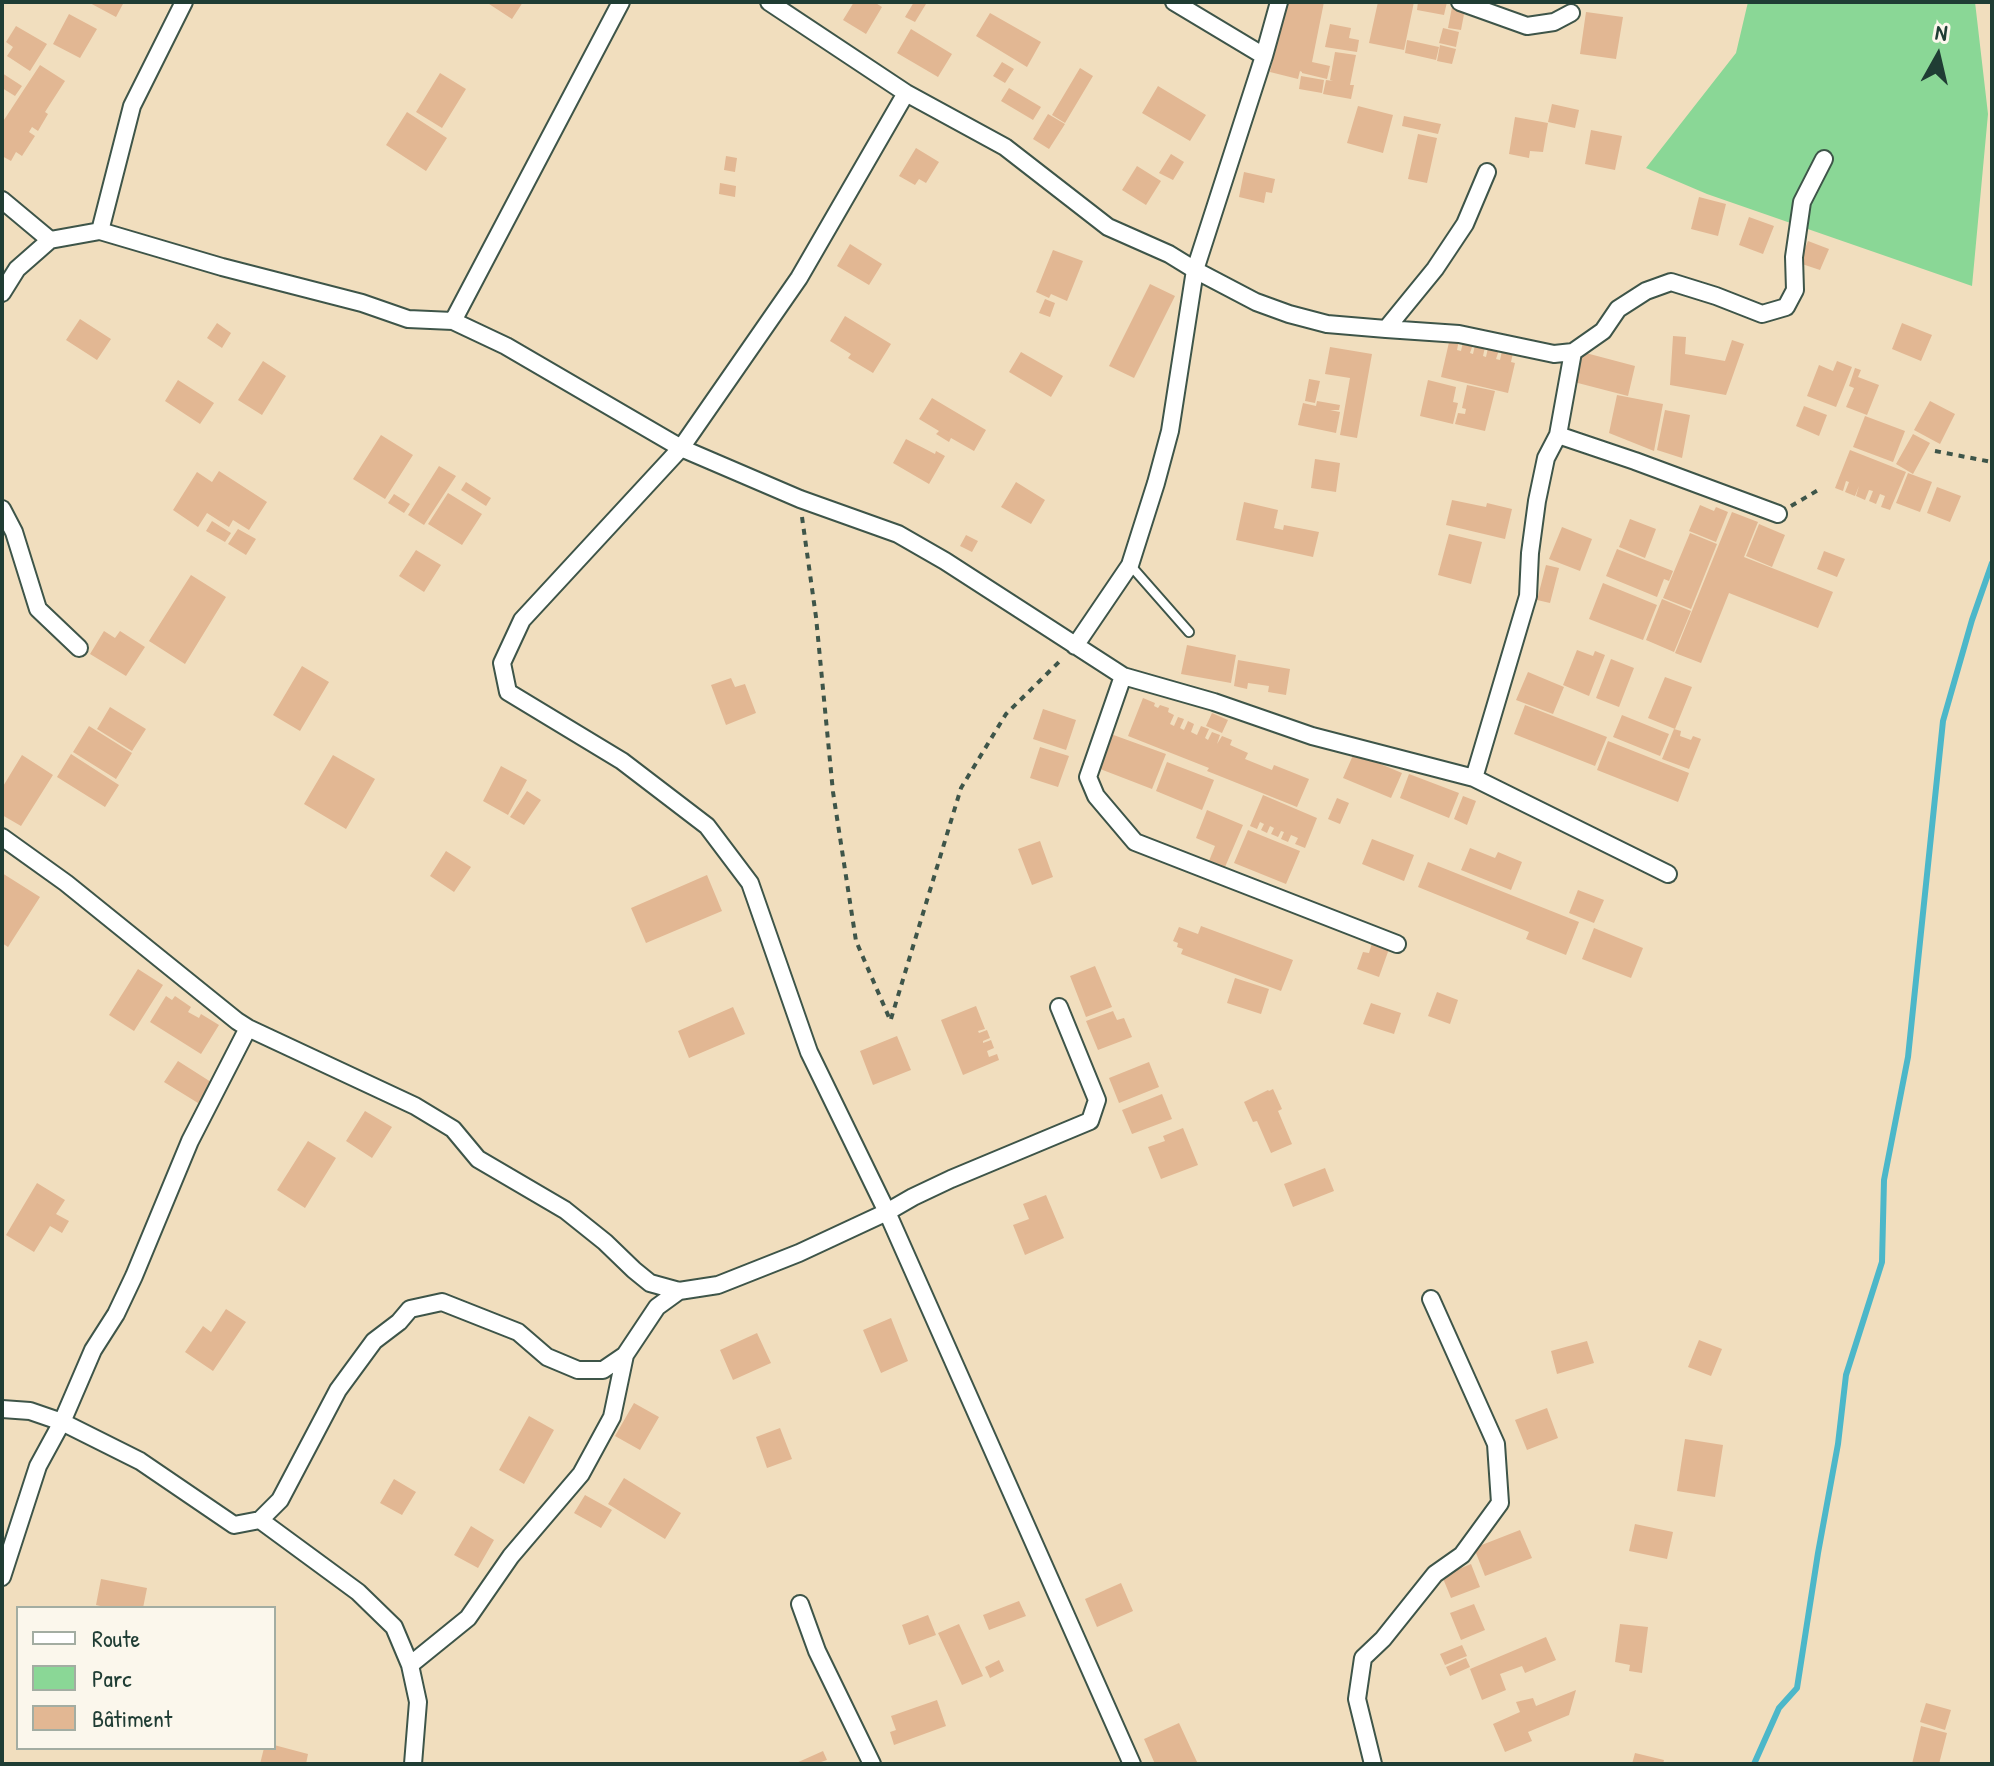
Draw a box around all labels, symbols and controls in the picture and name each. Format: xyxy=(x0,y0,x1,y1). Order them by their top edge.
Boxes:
north arrow xyxy=(1898,16,1978,96)
text: N xyxy=(1933,17,1949,48)
legend xyxy=(16,1606,276,1750)
text: Route xyxy=(92,1622,140,1654)
text: Parc xyxy=(92,1662,132,1694)
text: Bâtiment xyxy=(92,1702,172,1734)

